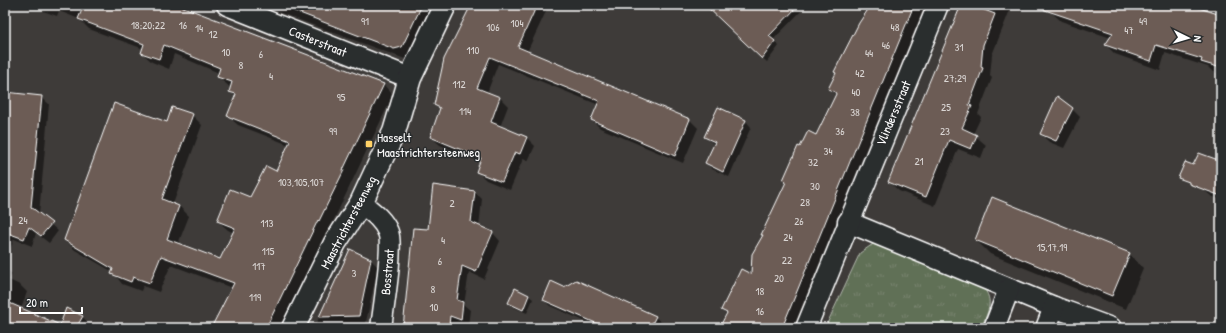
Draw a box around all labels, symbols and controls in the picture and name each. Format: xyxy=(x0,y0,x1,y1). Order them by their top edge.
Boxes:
house number: 91 xyxy=(361,14,369,28)
house number: 49 xyxy=(1139,14,1147,28)
house number: 104 xyxy=(510,16,524,30)
house number: 18;20;22 xyxy=(131,18,165,32)
house number: 16 xyxy=(179,18,188,32)
north arrow xyxy=(1168,18,1208,58)
house number: 106 xyxy=(486,20,500,34)
house number: 48 xyxy=(891,20,900,34)
house number: 14 xyxy=(195,21,203,35)
street label: Casterstraat xyxy=(286,21,350,61)
house number: 47 xyxy=(1124,23,1134,37)
house number: 12 xyxy=(208,27,218,41)
text: N xyxy=(1191,35,1205,43)
house number: 46 xyxy=(882,38,891,52)
house number: 31 xyxy=(955,40,963,54)
house number: 110 xyxy=(467,43,480,57)
house number: 10 xyxy=(222,45,231,59)
house number: 44 xyxy=(865,46,873,60)
house number: 6 xyxy=(259,47,264,61)
house number: 8 xyxy=(239,58,244,72)
house number: 42 xyxy=(855,66,865,80)
house number: 4 xyxy=(269,69,273,83)
house number: 27;29 xyxy=(944,71,966,85)
house number: 112 xyxy=(452,77,466,91)
street label: Vlindersstraat xyxy=(871,77,915,148)
house number: 40 xyxy=(851,85,861,99)
house number: 95 xyxy=(337,90,346,104)
house number: 25 xyxy=(941,100,951,114)
house number: 114 xyxy=(459,104,471,118)
house number: 38 xyxy=(850,105,860,119)
house number: 99 xyxy=(329,124,337,138)
house number: 36 xyxy=(835,124,845,138)
house number: 23 xyxy=(940,124,950,138)
place label: Hasselt Maastrichtersteenweg xyxy=(377,128,480,161)
marker: Hasselt Maastrichtersteenweg xyxy=(364,139,374,149)
house number: 34 xyxy=(823,144,833,158)
house number: 21 xyxy=(914,154,924,168)
house number: 32 xyxy=(808,155,818,169)
street label: Maastrichtersteenweg xyxy=(316,172,380,272)
house number: 103,105,107 xyxy=(278,175,324,189)
house number: 30 xyxy=(810,179,820,193)
house number: 28 xyxy=(800,195,810,209)
house number: 2 xyxy=(449,196,455,210)
house number: 24 xyxy=(18,213,28,227)
house number: 26 xyxy=(794,214,804,228)
house number: 113 xyxy=(261,216,274,230)
house number: 24 xyxy=(783,230,793,244)
house number: 4 xyxy=(441,233,445,247)
house number: 15,17,19 xyxy=(1037,240,1067,254)
house number: 115 xyxy=(262,244,275,258)
street label: Bosstraat xyxy=(376,248,398,296)
house number: 22 xyxy=(782,253,792,267)
house number: 6 xyxy=(438,254,443,268)
house number: 117 xyxy=(252,259,266,273)
house number: 3 xyxy=(352,266,357,280)
house number: 20 xyxy=(774,271,784,285)
house number: 8 xyxy=(431,282,436,296)
house number: 18 xyxy=(756,284,765,298)
scale bar xyxy=(20,289,82,315)
house number: 119 xyxy=(249,290,261,304)
text: 20 m xyxy=(26,294,48,311)
house number: 10 xyxy=(430,300,439,314)
house number: 16 xyxy=(756,304,765,318)

